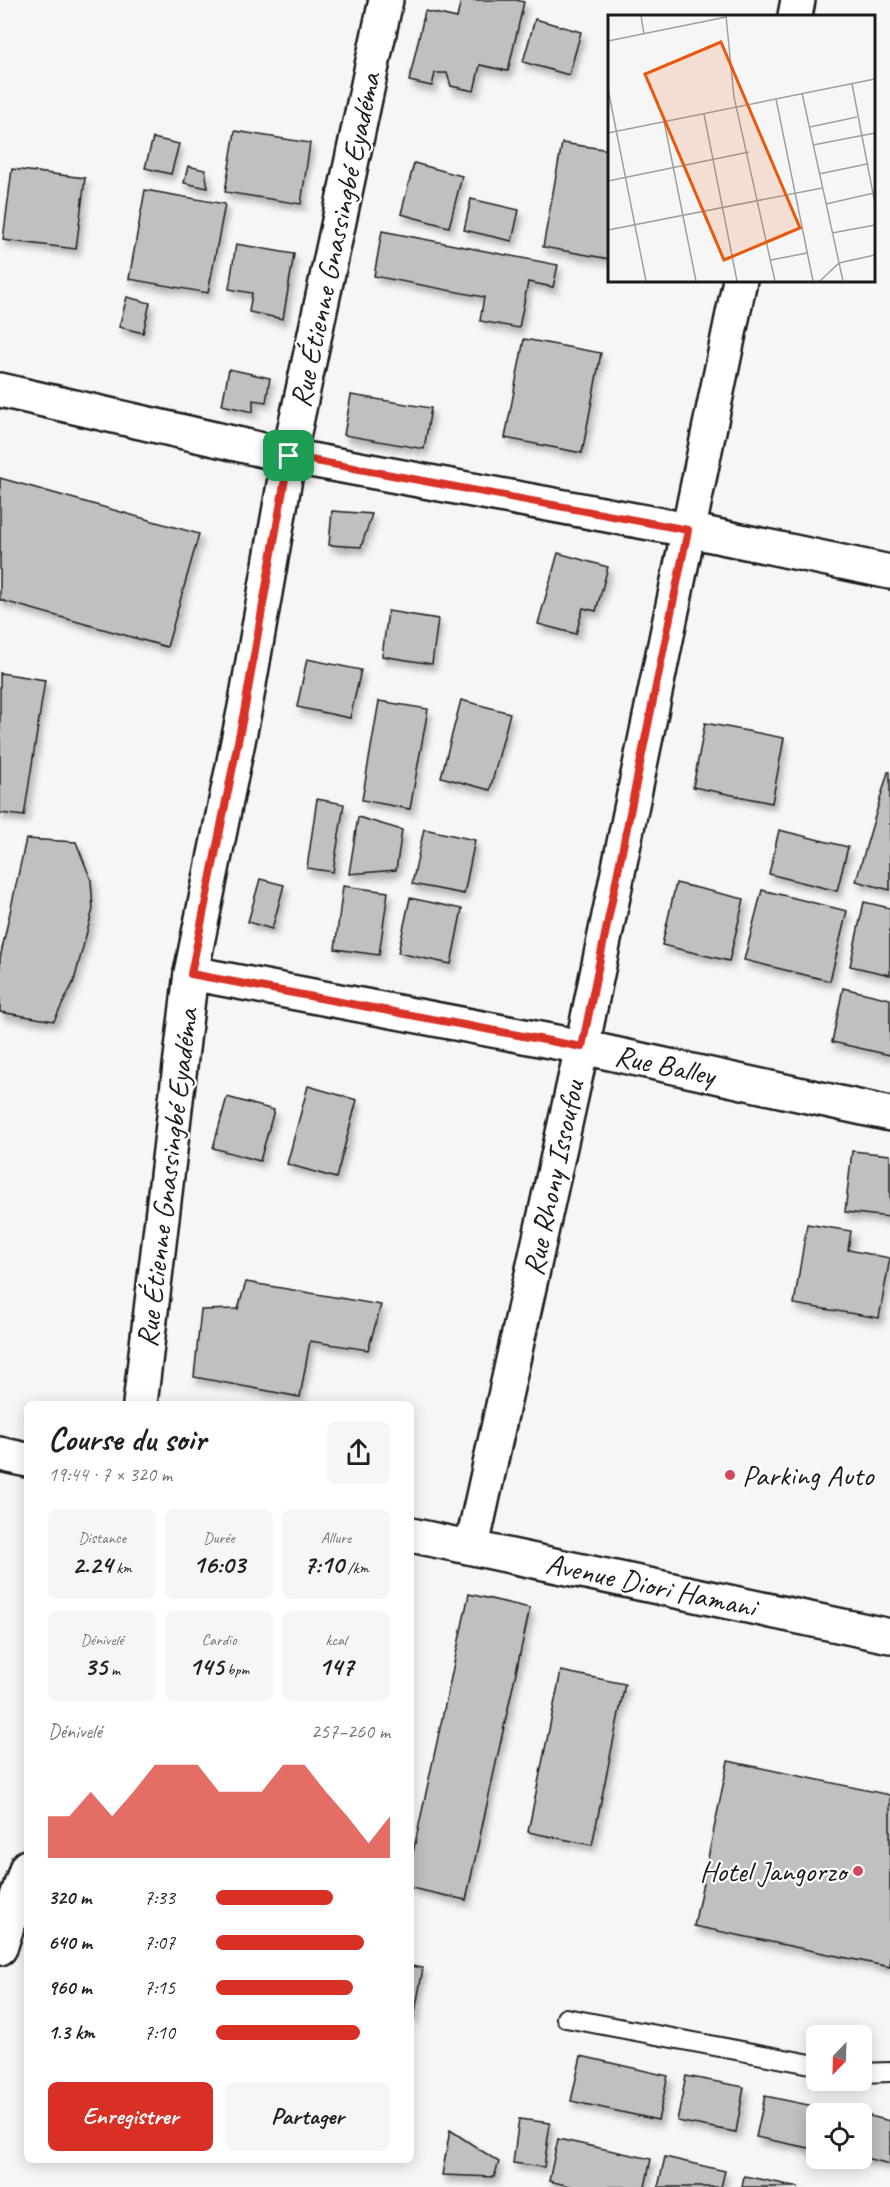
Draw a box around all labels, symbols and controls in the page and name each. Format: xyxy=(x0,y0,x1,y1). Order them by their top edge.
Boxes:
inset map xyxy=(608,15,875,282)
street label: Rue Étienne Gnassingbé Eyadéma xyxy=(281,68,389,411)
pin xyxy=(263,430,314,481)
icon: arrive xyxy=(272,439,305,472)
street label: Rue Étienne Gnassingbé Eyadéma xyxy=(127,1005,207,1349)
street label: Rue Balley xyxy=(612,1036,721,1095)
street label: Rue Rhony Issoufou xyxy=(514,1075,593,1279)
text: Course du soir xyxy=(48,1418,206,1460)
button: share xyxy=(327,1421,390,1484)
place label: Parking Auto xyxy=(742,1456,875,1494)
text: 19:44 · 7 × 320 m xyxy=(48,1462,172,1487)
marker: Parking Auto xyxy=(723,1468,737,1482)
text: Distance xyxy=(78,1528,126,1548)
text: Durée xyxy=(203,1528,235,1548)
text: Allure xyxy=(321,1528,351,1548)
street label: Avenue Diori Hamani xyxy=(543,1544,763,1626)
text: 2.24 xyxy=(72,1548,112,1581)
text: 16:03 xyxy=(193,1548,245,1581)
text: 7:10 xyxy=(304,1548,344,1581)
text: km xyxy=(112,1558,132,1578)
text: /km xyxy=(344,1558,368,1578)
text: Dénivelé xyxy=(80,1630,124,1650)
text: Cardio xyxy=(201,1630,237,1650)
text: kcal xyxy=(325,1630,347,1650)
text: 35 xyxy=(84,1650,107,1683)
text: 145 xyxy=(189,1650,223,1683)
text: 147 xyxy=(319,1650,354,1683)
text: m xyxy=(107,1660,120,1680)
text: bpm xyxy=(223,1660,249,1680)
text: Dénivelé xyxy=(48,1719,102,1744)
text: 257–260 m xyxy=(311,1719,390,1744)
place label: Hotel Jangorzo xyxy=(699,1852,849,1890)
marker: Hotel Jangorzo xyxy=(851,1864,865,1878)
text: 320 m xyxy=(48,1885,91,1910)
text: 7:33 xyxy=(144,1885,175,1910)
text: 640 m xyxy=(48,1930,92,1955)
text: 7:07 xyxy=(144,1930,175,1955)
text: 960 m xyxy=(48,1975,91,2000)
text: 7:15 xyxy=(144,1975,175,2000)
text: 1.3 km xyxy=(48,2020,95,2045)
text: 7:10 xyxy=(144,2020,175,2045)
north arrow xyxy=(806,2025,872,2091)
map controls xyxy=(806,2025,872,2169)
button: Enregistrer xyxy=(48,2082,213,2151)
button: Partager xyxy=(225,2082,390,2151)
button: locate xyxy=(806,2103,872,2169)

